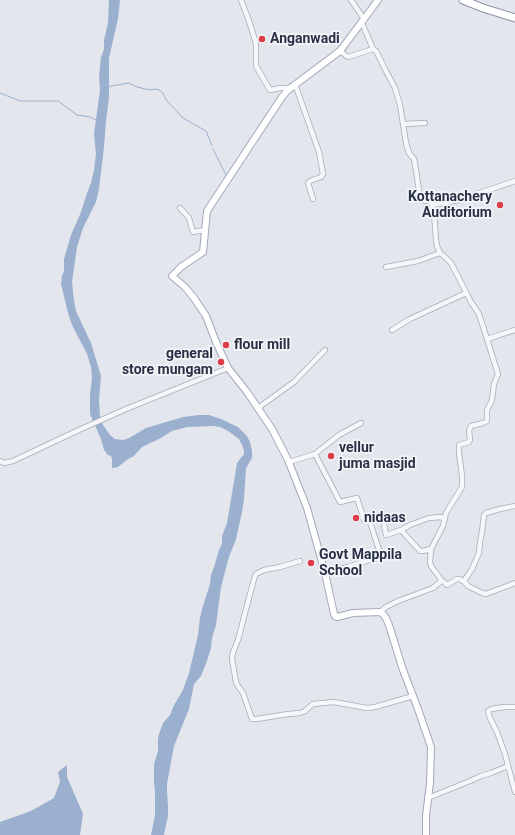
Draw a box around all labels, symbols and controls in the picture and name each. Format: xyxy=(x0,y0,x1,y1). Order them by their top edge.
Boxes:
place label: Anganwadi xyxy=(270,31,340,47)
marker: Anganwadi xyxy=(257,34,267,44)
place label: Kottanachery Auditorium xyxy=(408,189,492,222)
marker: Kottanachery Auditorium xyxy=(495,200,505,210)
place label: flour mill xyxy=(234,337,290,353)
marker: flour mill xyxy=(221,340,231,350)
place label: general store mungam xyxy=(122,346,213,378)
marker: general store mungam xyxy=(216,357,226,367)
place label: vellur juma masjid xyxy=(339,440,416,472)
marker: vellur juma masjid xyxy=(326,451,336,461)
place label: nidaas xyxy=(364,510,406,526)
marker: nidaas xyxy=(351,513,361,523)
place label: Govt Mappila School xyxy=(319,547,402,580)
marker: Govt Mappila School xyxy=(306,558,316,568)

